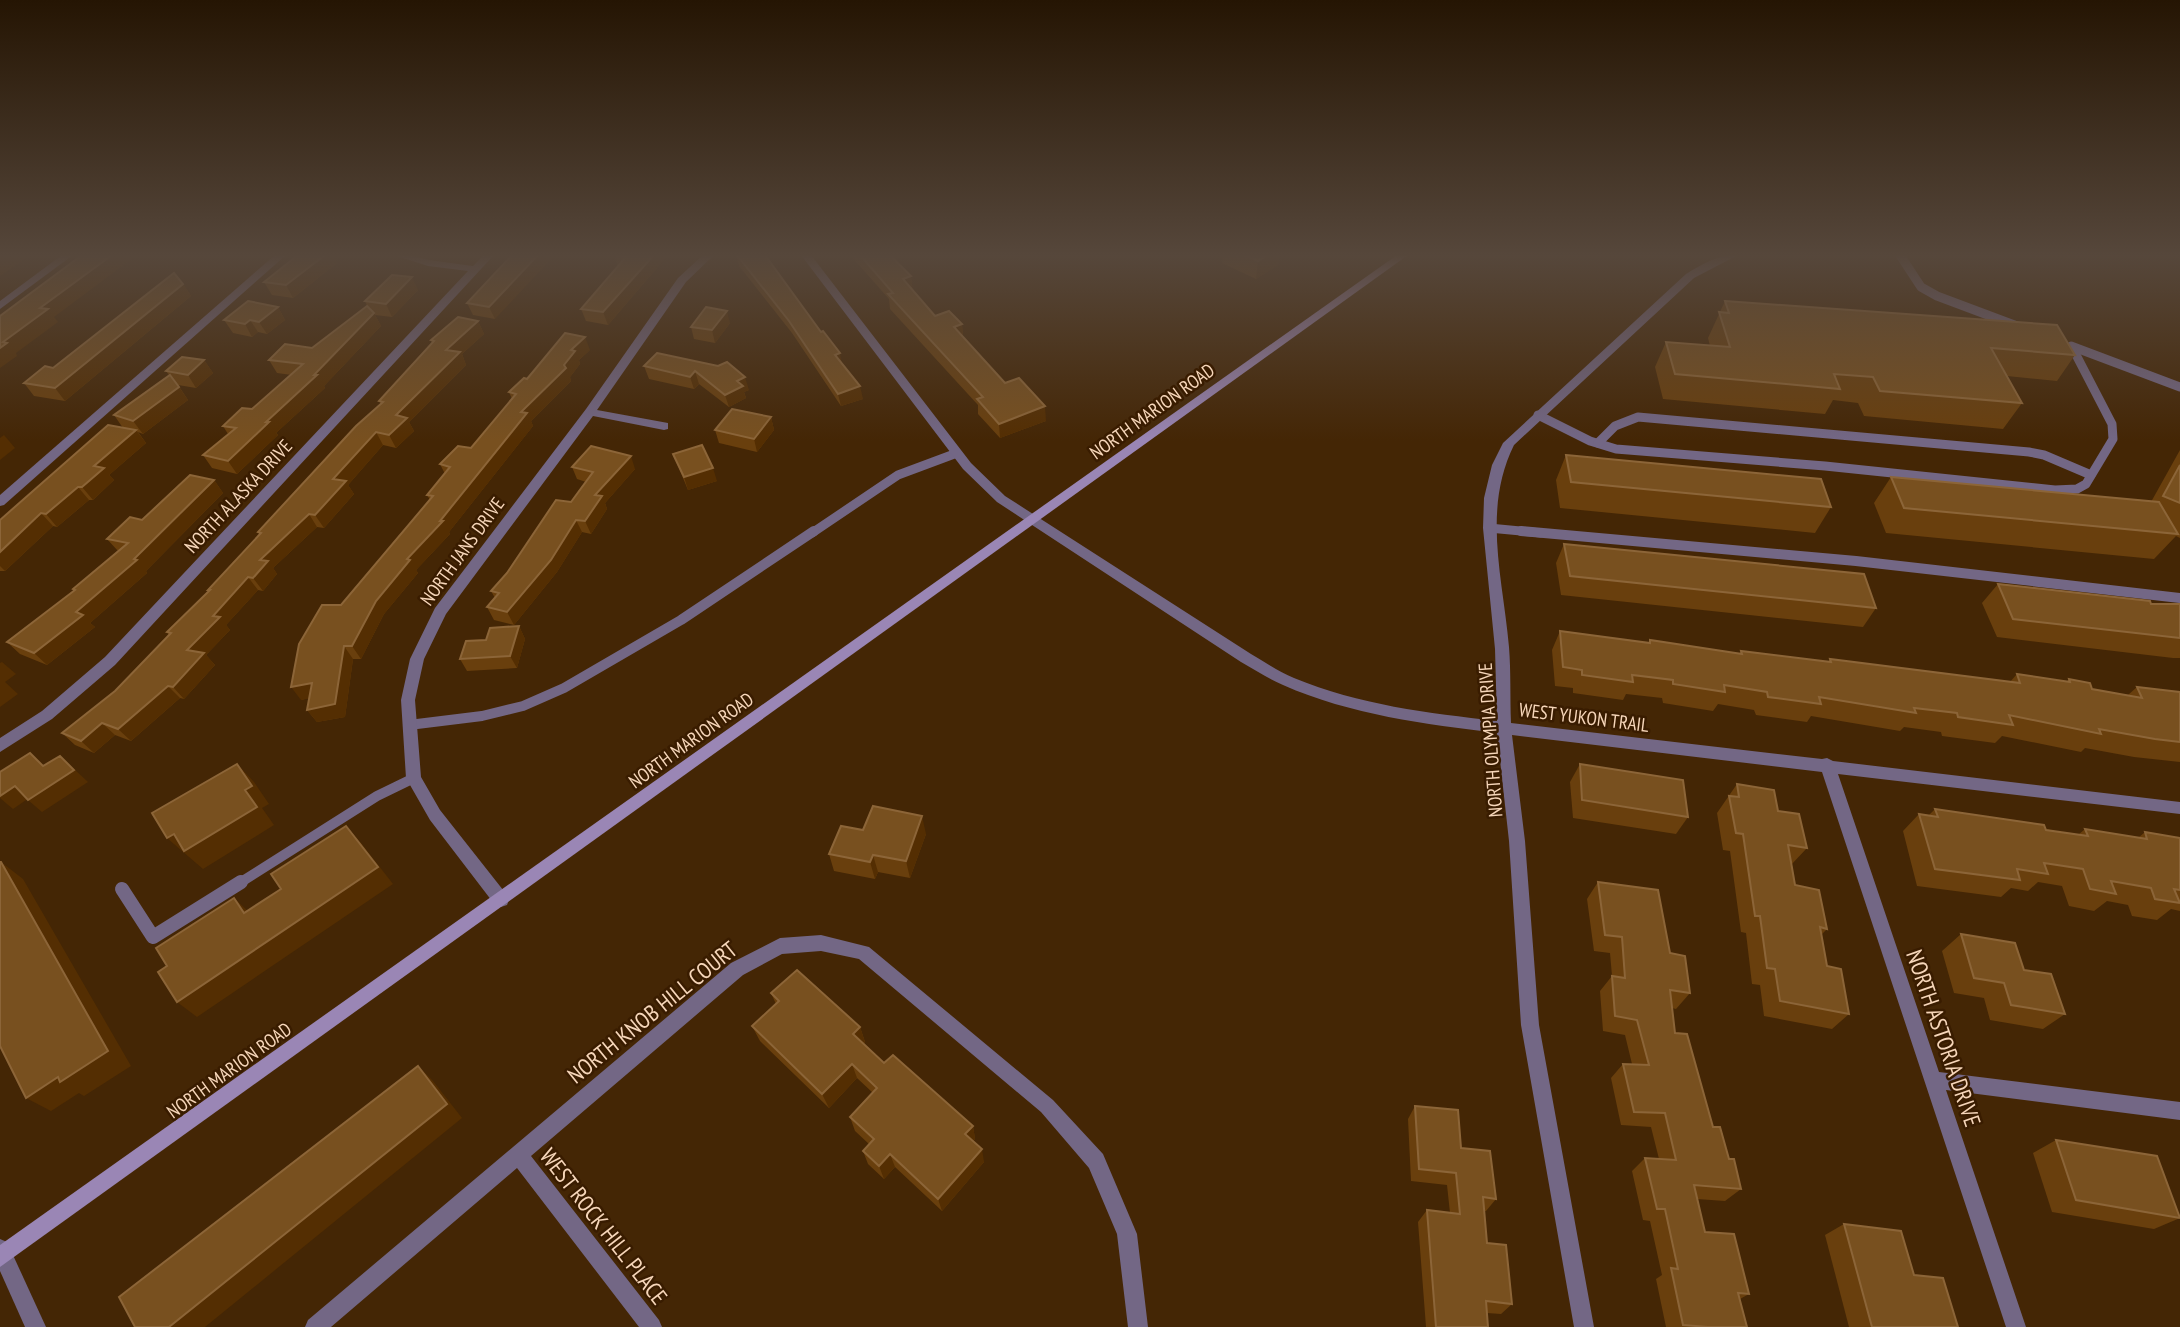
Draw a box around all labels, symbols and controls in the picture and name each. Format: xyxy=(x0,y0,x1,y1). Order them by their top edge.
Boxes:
street label: NORTH MARION ROAD xyxy=(1085,358,1219,464)
street label: NORTH ALASKA DRIVE xyxy=(179,434,297,558)
street label: NORTH JANS DRIVE xyxy=(415,492,509,610)
street label: NORTH OLYMPIA DRIVE xyxy=(1473,662,1507,818)
street label: NORTH MARION ROAD xyxy=(624,687,758,793)
street label: WEST YUKON TRAIL xyxy=(1518,697,1650,737)
street label: NORTH KNOB HILL COURT xyxy=(561,935,743,1089)
street label: NORTH ASTORIA DRIVE xyxy=(1900,946,1988,1130)
street label: NORTH MARION ROAD xyxy=(162,1017,296,1123)
street label: WEST ROCK HILL PLACE xyxy=(534,1142,674,1310)

